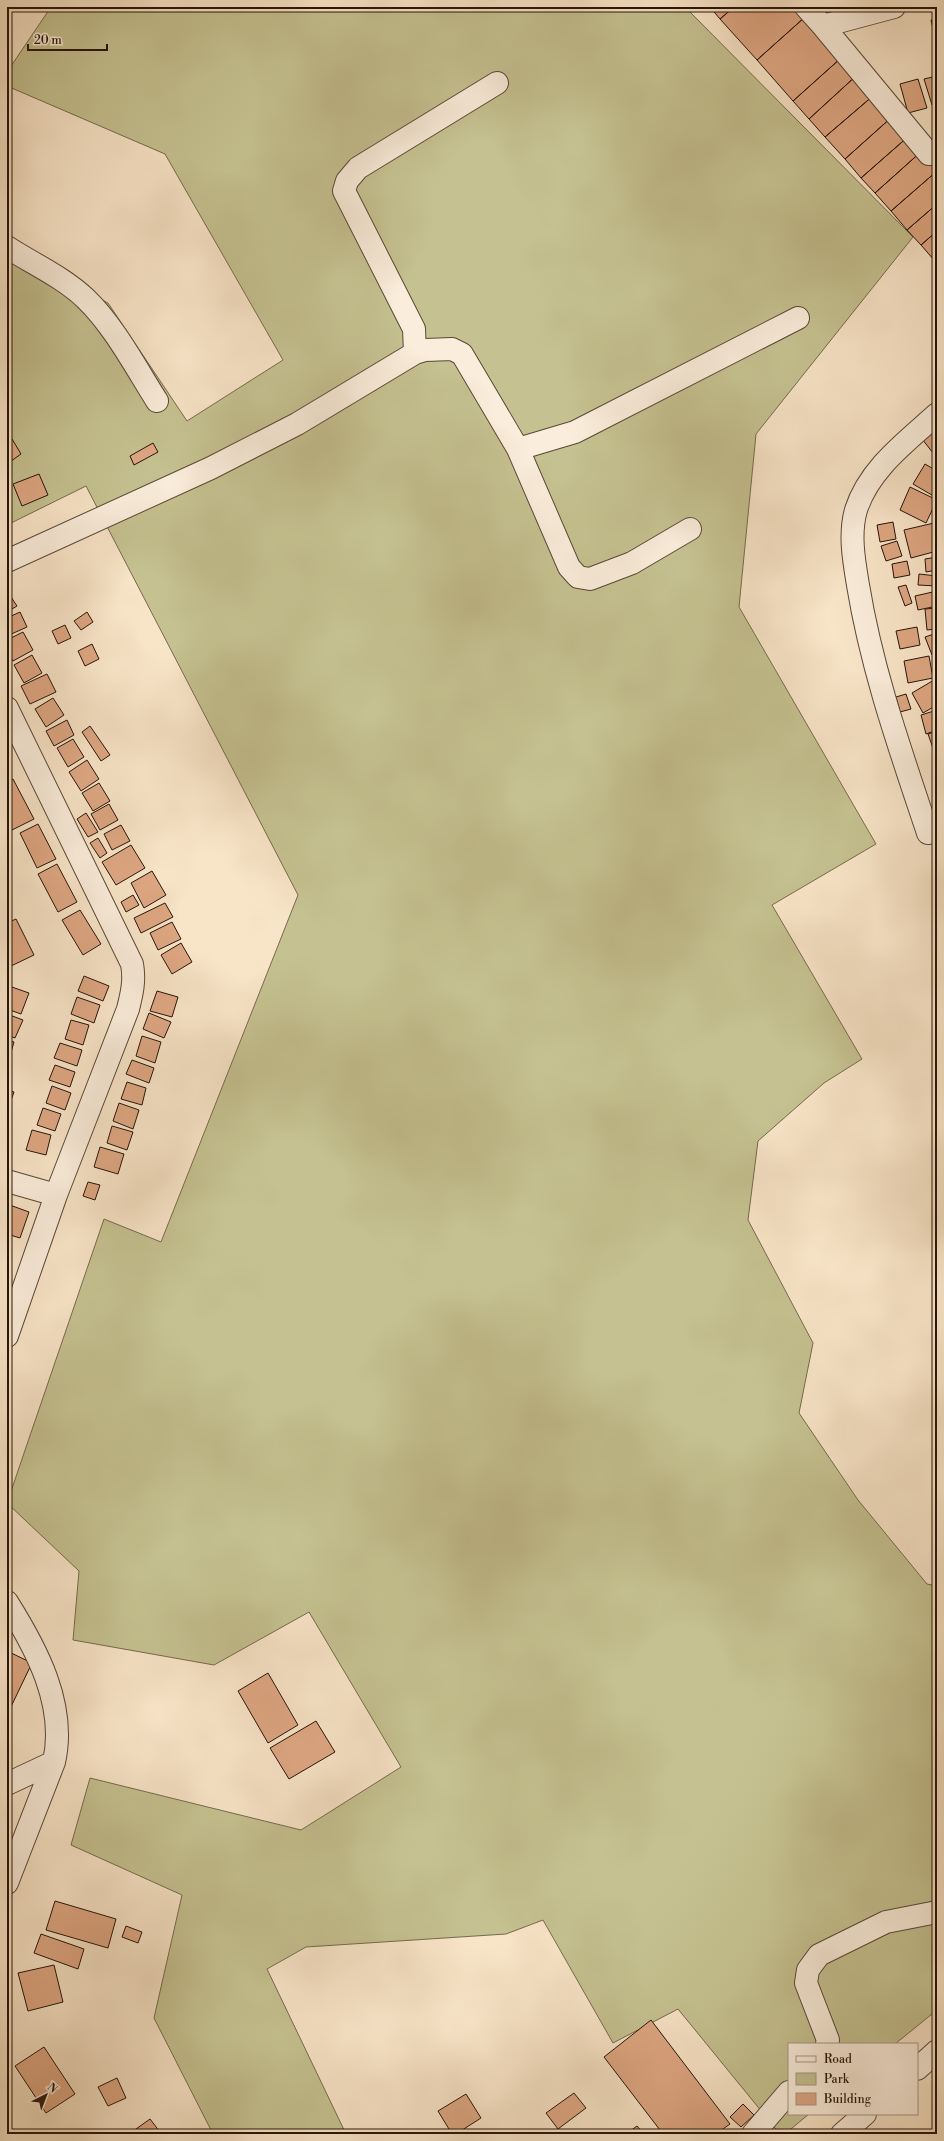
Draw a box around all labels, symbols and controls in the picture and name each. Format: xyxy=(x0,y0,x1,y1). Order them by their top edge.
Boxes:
scale bar xyxy=(28,26,107,52)
text: 20 m xyxy=(34,33,62,48)
legend xyxy=(788,2043,918,2115)
text: Road xyxy=(824,2052,852,2067)
text: Park xyxy=(824,2072,850,2087)
north arrow xyxy=(26,2075,66,2115)
text: N xyxy=(44,2080,60,2097)
text: Building xyxy=(823,2092,872,2107)

